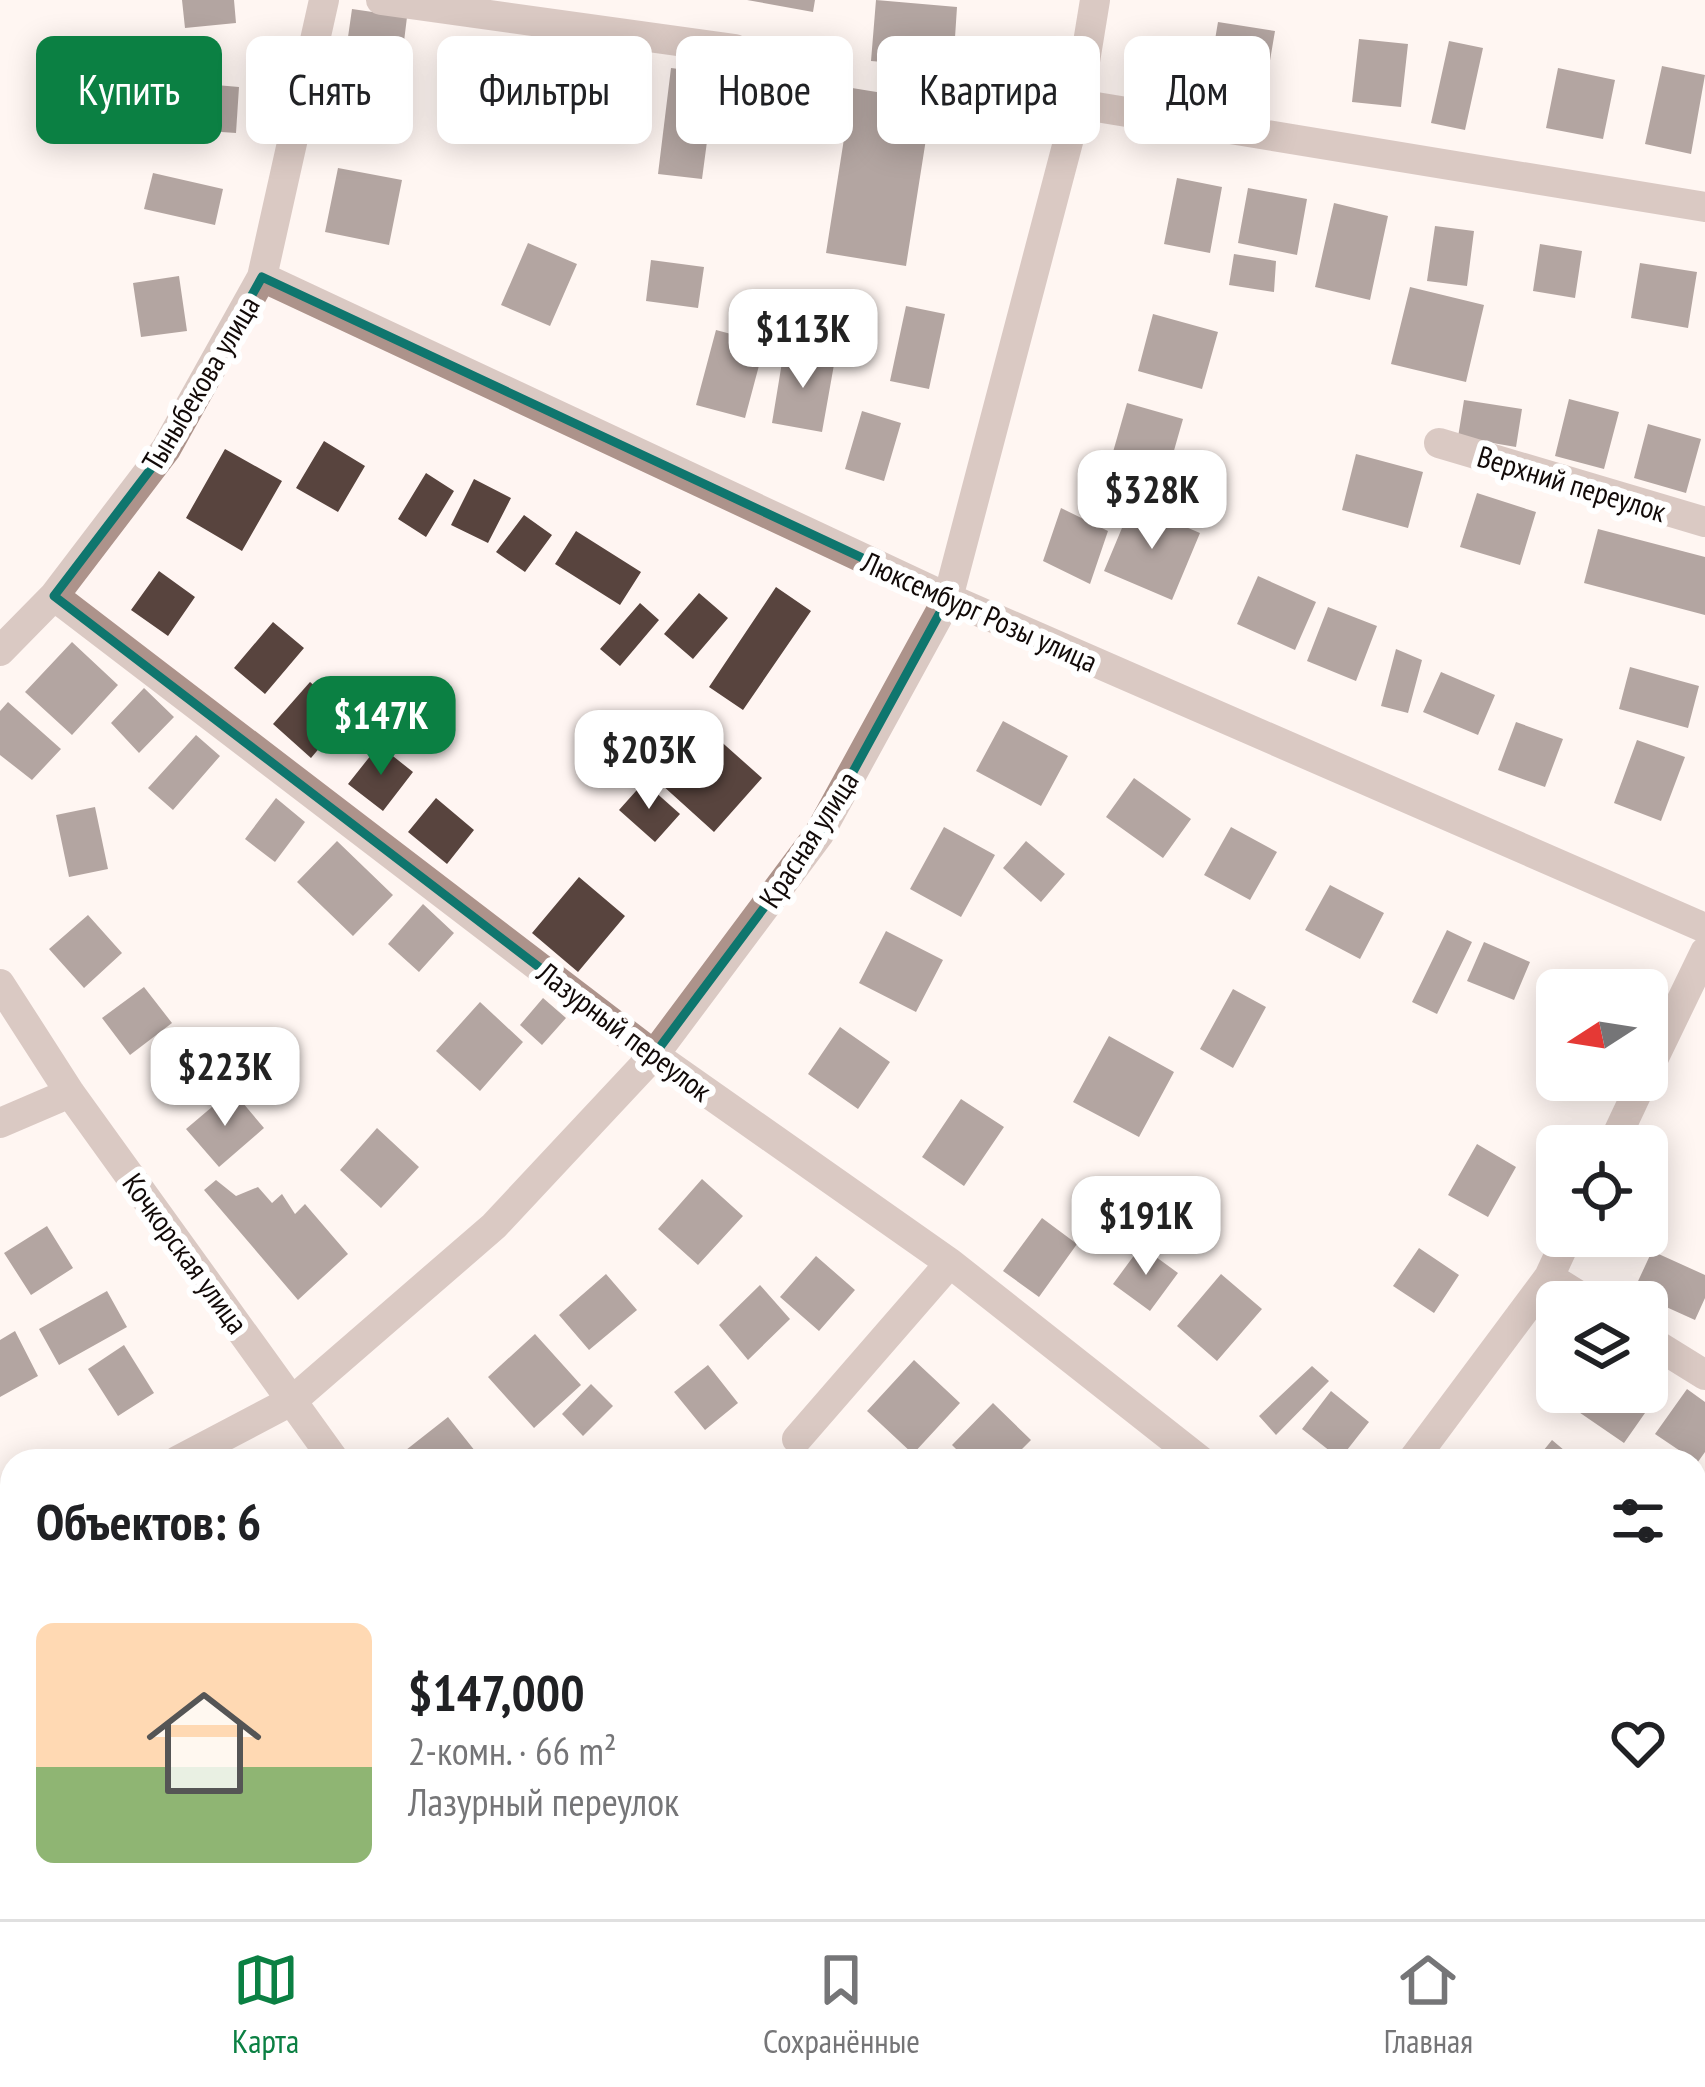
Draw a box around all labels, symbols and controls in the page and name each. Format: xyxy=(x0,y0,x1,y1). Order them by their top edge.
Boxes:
chip: Купить xyxy=(36,36,222,144)
chip: Снять xyxy=(246,36,413,144)
chip: Фильтры xyxy=(437,36,652,144)
chip: Новое xyxy=(676,36,853,144)
chip: Квартира xyxy=(877,36,1100,144)
chip: Дом xyxy=(1124,36,1270,144)
street label: Тыныбекова улица xyxy=(132,288,268,478)
pin: $113K xyxy=(719,289,887,391)
text: $113K xyxy=(756,302,850,353)
street label: Верхний переулок xyxy=(1473,436,1671,530)
pin: $328K xyxy=(1068,450,1236,552)
text: $328K xyxy=(1105,463,1199,514)
street label: Люксембург Розы улица xyxy=(855,541,1104,680)
pin: $147K xyxy=(297,676,465,778)
text: $147K xyxy=(334,689,428,740)
pin: $203K xyxy=(565,710,733,812)
text: $203K xyxy=(602,723,696,774)
street label: Красная улица xyxy=(749,763,867,915)
street label: Лазурный переулок xyxy=(529,952,720,1110)
north arrow xyxy=(1536,969,1668,1101)
map controls xyxy=(1536,969,1668,1413)
pin: $223K xyxy=(141,1027,309,1129)
text: $223K xyxy=(178,1040,272,1091)
button: locate xyxy=(1536,1125,1668,1257)
street label: Кочкорская улица xyxy=(115,1165,257,1341)
pin: $191K xyxy=(1062,1176,1230,1278)
text: $191K xyxy=(1099,1189,1193,1240)
button: layers xyxy=(1536,1281,1668,1413)
text: Объектов: 6 xyxy=(36,1488,261,1554)
icon: filters xyxy=(1605,1488,1671,1554)
text: $147,000 xyxy=(408,1659,585,1725)
icon: home xyxy=(132,1671,276,1815)
icon: heart xyxy=(1605,1710,1671,1776)
text: 2-комн. · 66 m² xyxy=(408,1725,617,1776)
text: Лазурный переулок xyxy=(408,1776,679,1827)
tab: Карта xyxy=(232,1947,299,2062)
tab: Сохранённые xyxy=(763,1947,920,2062)
tab: Главная xyxy=(1384,1947,1473,2062)

